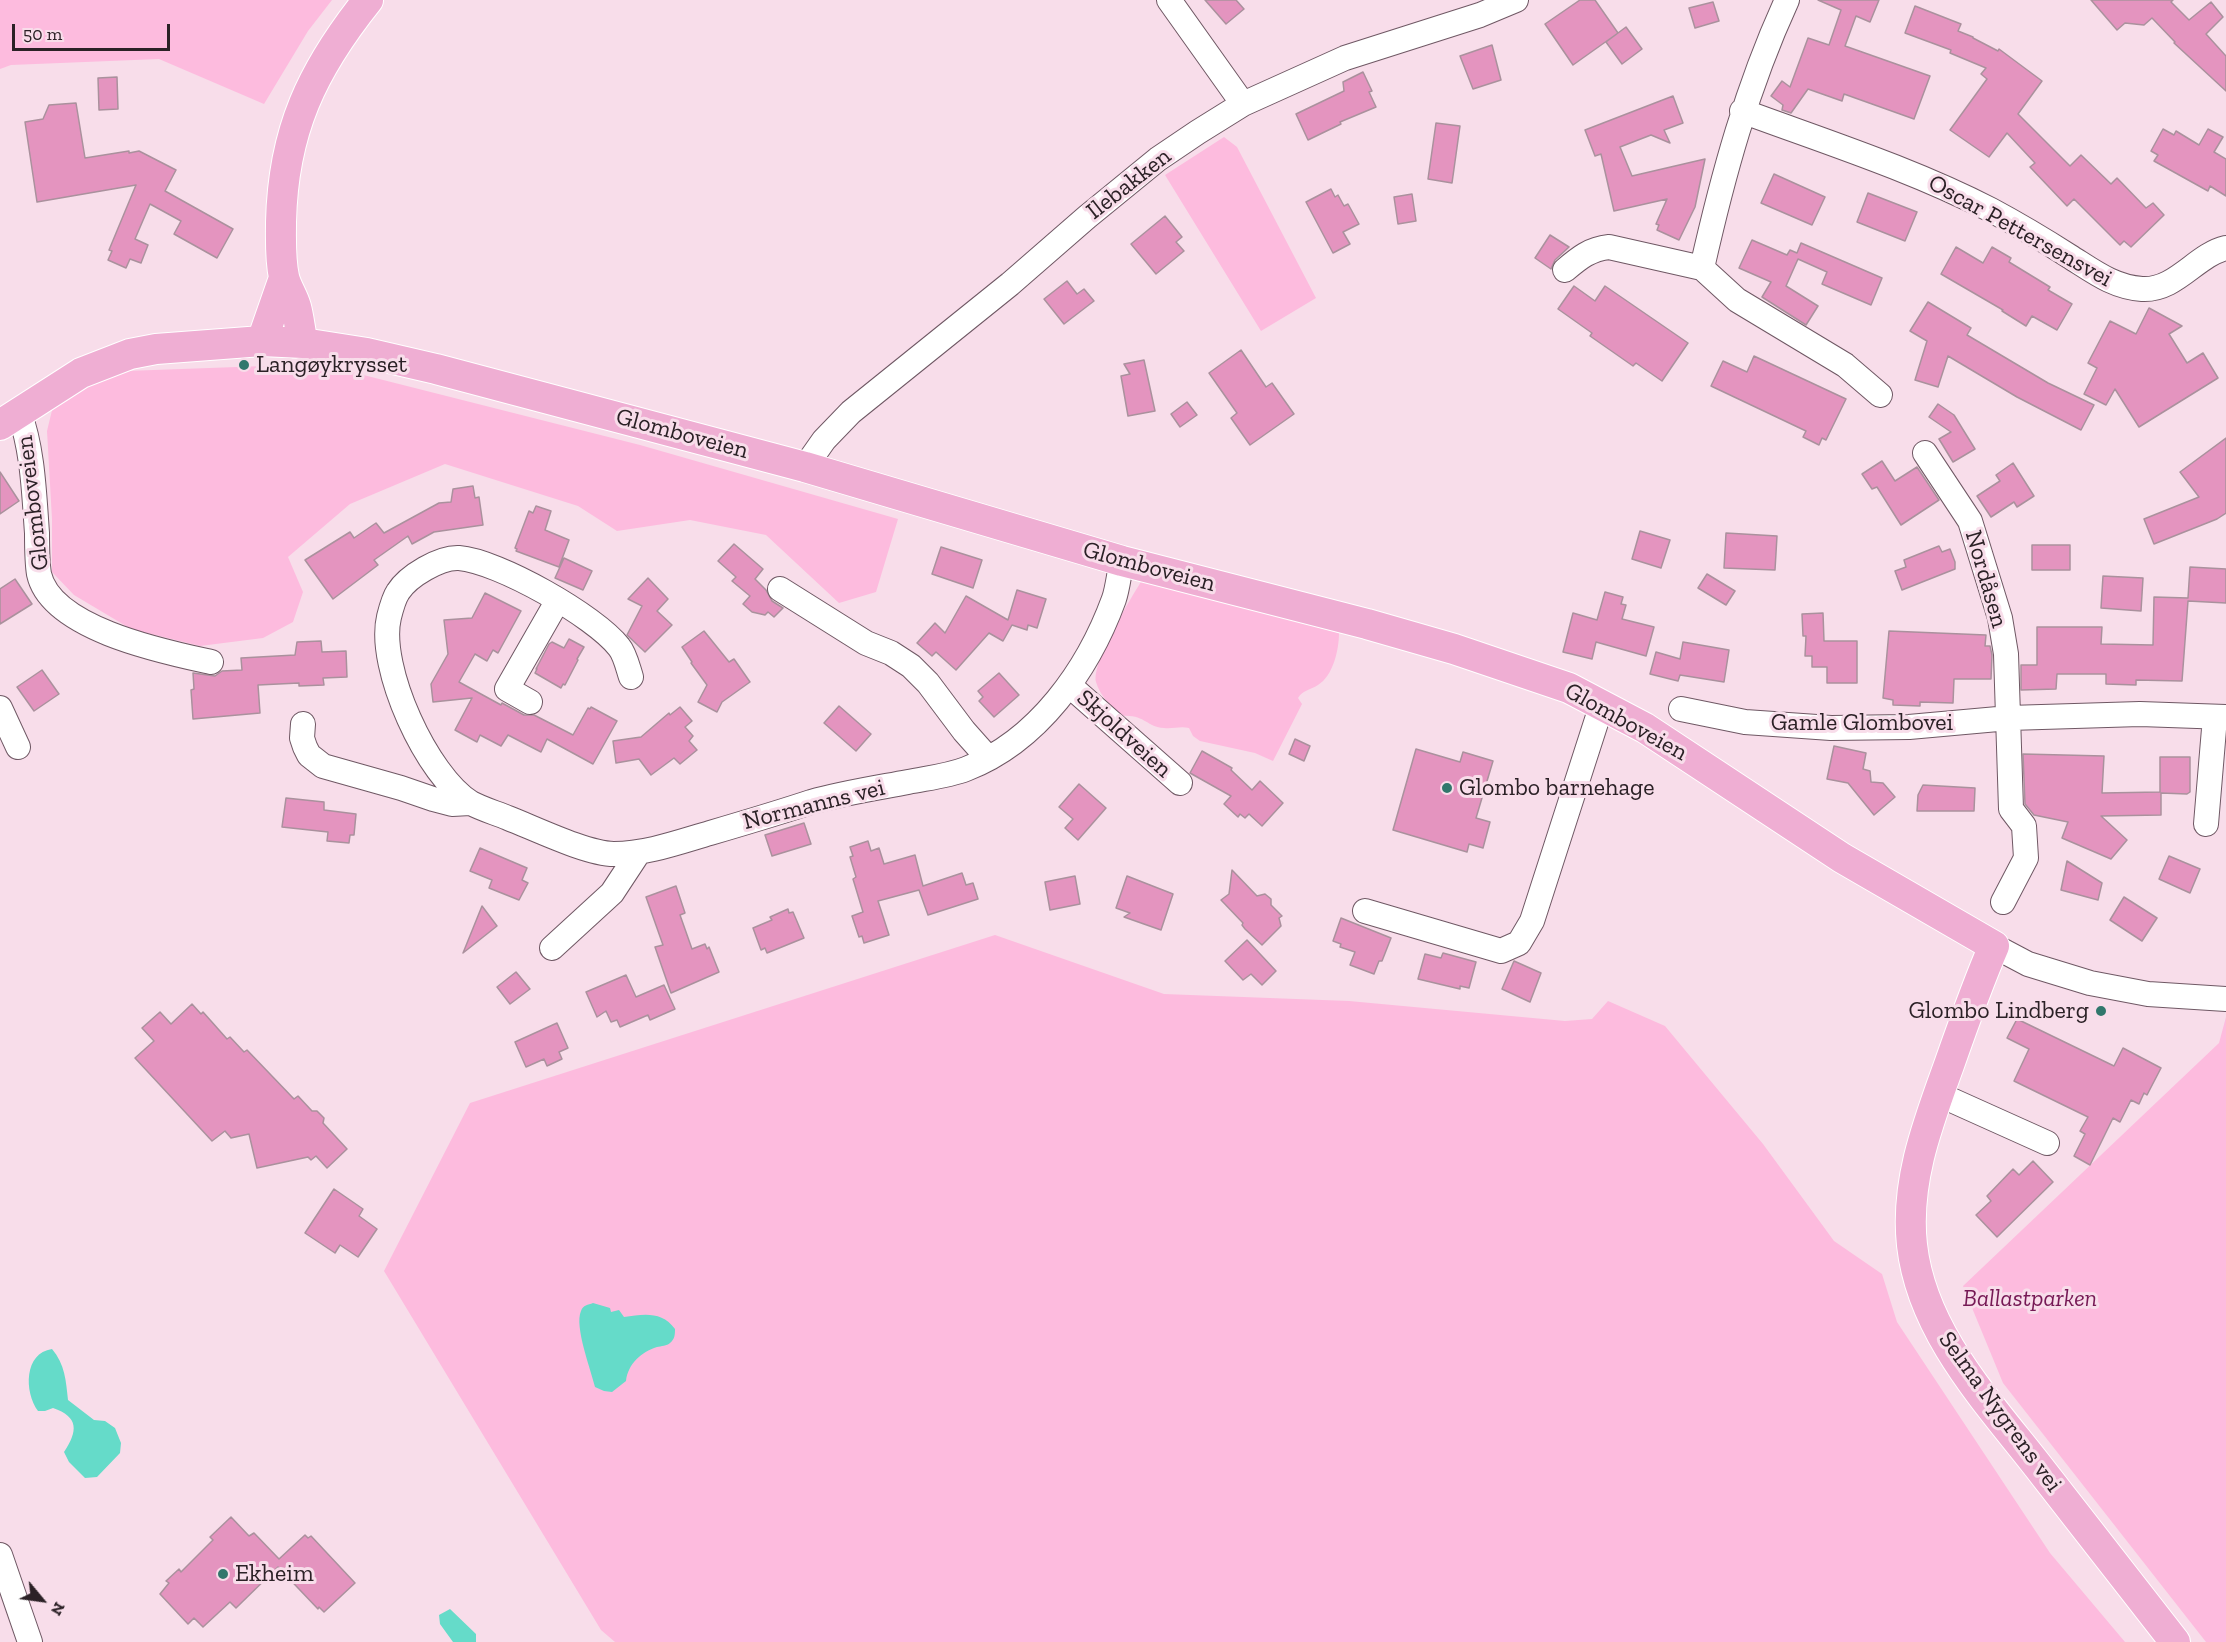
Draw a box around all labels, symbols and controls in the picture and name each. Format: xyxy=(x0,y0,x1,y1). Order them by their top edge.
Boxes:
scale bar xyxy=(15,12,172,50)
text: 50 m xyxy=(23,23,62,45)
street label: Ilebakken xyxy=(1081,142,1177,226)
street label: Oscar Pettersensvei xyxy=(1923,169,2117,293)
place label: Langøykrysset xyxy=(256,351,407,379)
marker: Langøykrysset xyxy=(237,358,251,372)
street label: Glomboveien xyxy=(613,403,751,465)
street label: Glomboveien xyxy=(10,434,56,572)
street label: Nordåsen xyxy=(1958,527,2014,631)
street label: Glomboveien xyxy=(1080,536,1218,598)
street label: Glomboveien xyxy=(1560,677,1692,767)
street label: Skjoldveien xyxy=(1071,684,1177,784)
street label: Gamle Glombovei xyxy=(1771,709,1953,737)
street label: Normanns vei xyxy=(740,773,888,837)
place label: Glombo barnehage xyxy=(1459,774,1655,802)
marker: Glombo barnehage xyxy=(1440,781,1454,795)
place label: Glombo Lindberg xyxy=(1908,997,2089,1025)
marker: Glombo Lindberg xyxy=(2094,1004,2108,1018)
park label: Ballastparken xyxy=(1963,1285,2097,1313)
street label: Selma Nygrens vei xyxy=(1932,1326,2068,1498)
place label: Ekheim xyxy=(235,1560,314,1588)
marker: Ekheim xyxy=(216,1567,230,1581)
north arrow xyxy=(12,1570,72,1630)
text: N xyxy=(47,1599,69,1619)

